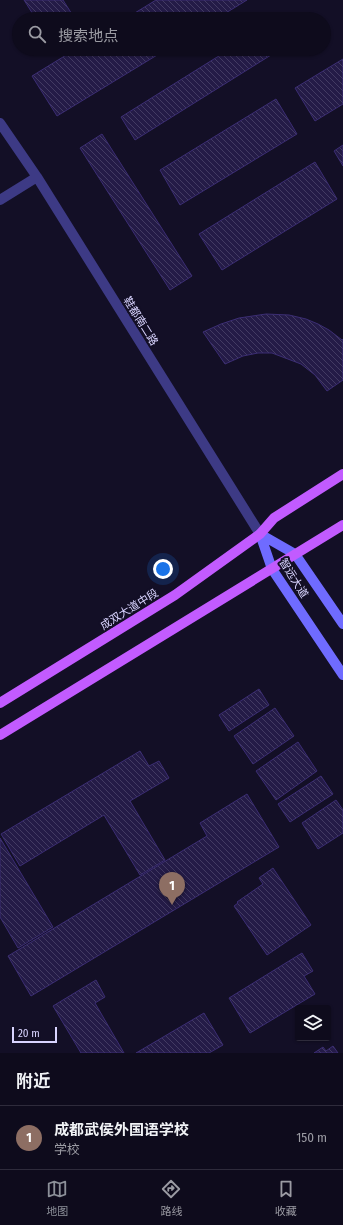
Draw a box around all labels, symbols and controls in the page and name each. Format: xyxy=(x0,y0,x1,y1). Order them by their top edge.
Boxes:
search box xyxy=(12,12,331,56)
icon: search xyxy=(26,23,48,45)
text: 搜索地点 xyxy=(58,27,118,45)
street label: 鞋都南二路 xyxy=(120,294,161,348)
street label: 智远大道 xyxy=(276,556,311,600)
your location xyxy=(153,559,173,579)
street label: 成双大道中段 xyxy=(98,586,161,632)
pin: 1 xyxy=(159,872,185,905)
map controls xyxy=(295,1005,331,1041)
button: layers xyxy=(295,1005,331,1041)
scale bar xyxy=(12,1025,57,1044)
text: 20 m xyxy=(18,1027,40,1040)
text: 附近 xyxy=(16,1071,50,1092)
text: 成都武侯外国语学校 xyxy=(54,1121,189,1139)
text: 1 xyxy=(26,1130,32,1145)
text: 150 m xyxy=(296,1130,327,1145)
text: 学校 xyxy=(54,1142,80,1157)
tab: 地图 xyxy=(46,1178,68,1218)
tab: 路线 xyxy=(160,1178,182,1218)
tab: 收藏 xyxy=(275,1178,297,1218)

